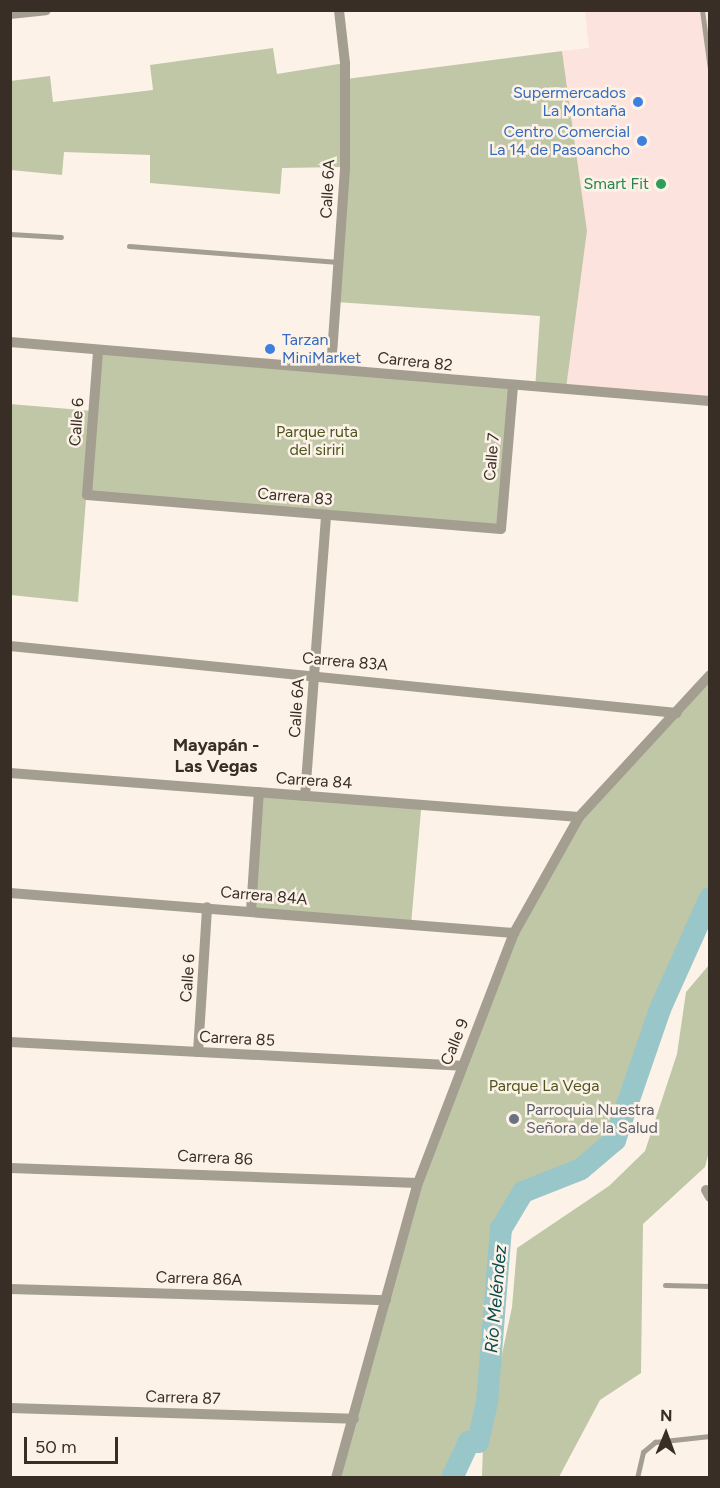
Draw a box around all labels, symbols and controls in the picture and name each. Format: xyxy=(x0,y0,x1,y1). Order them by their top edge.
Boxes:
place label: Supermercados La Montaña xyxy=(513,83,626,121)
marker: Supermercados La Montaña xyxy=(631,95,645,109)
place label: Centro Comercial La 14 de Pasoancho xyxy=(489,122,630,160)
marker: Centro Comercial La 14 de Pasoancho xyxy=(635,134,649,148)
street label: Calle 6A xyxy=(317,159,339,219)
place label: Smart Fit xyxy=(584,174,649,194)
marker: Smart Fit xyxy=(654,177,668,191)
place label: Tarzan MiniMarket xyxy=(282,330,361,368)
marker: Tarzan MiniMarket xyxy=(263,342,277,356)
street label: Carrera 82 xyxy=(376,349,454,375)
street label: Calle 6 xyxy=(66,397,88,447)
park label: Parque ruta del siriri xyxy=(276,422,358,460)
street label: Calle 7 xyxy=(480,432,504,482)
street label: Carrera 83 xyxy=(257,484,333,510)
street label: Carrera 83A xyxy=(301,649,389,675)
street label: Calle 6A xyxy=(285,678,309,738)
district label: Mayapán - Las Vegas xyxy=(173,735,259,777)
street label: Carrera 84 xyxy=(275,769,353,793)
street label: Carrera 84A xyxy=(220,883,308,909)
street label: Calle 6 xyxy=(177,953,199,1003)
street label: Calle 9 xyxy=(437,1016,473,1068)
street label: Carrera 85 xyxy=(199,1027,275,1051)
park label: Parque La Vega xyxy=(489,1076,599,1096)
place label: Parroquia Nuestra Señora de la Salud xyxy=(526,1100,658,1138)
marker: Parroquia Nuestra Señora de la Salud xyxy=(507,1112,521,1126)
street label: Carrera 86 xyxy=(177,1146,253,1170)
water label: Río Meléndez xyxy=(481,1244,511,1354)
street label: Carrera 86A xyxy=(155,1268,243,1290)
street label: Carrera 87 xyxy=(145,1387,221,1409)
north arrow xyxy=(636,1404,696,1464)
text: N xyxy=(660,1406,673,1425)
scale bar xyxy=(27,1425,122,1463)
text: 50 m xyxy=(35,1436,77,1458)

